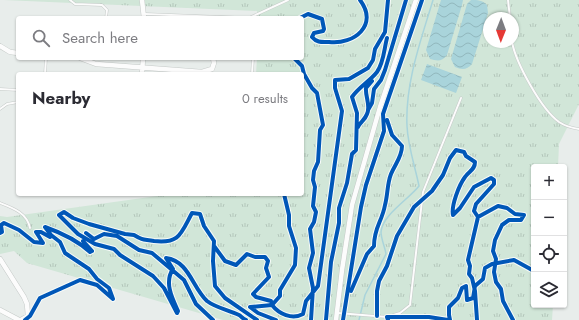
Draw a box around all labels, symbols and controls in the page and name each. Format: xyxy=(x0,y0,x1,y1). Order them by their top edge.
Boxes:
north arrow xyxy=(483,12,519,48)
search box xyxy=(16,16,304,60)
icon: search xyxy=(30,27,52,49)
text: Search here xyxy=(62,27,138,49)
text: Nearby xyxy=(32,86,90,110)
text: 0 results xyxy=(242,89,288,108)
map controls xyxy=(531,164,567,308)
button: + xyxy=(531,164,567,200)
button: − xyxy=(531,200,567,236)
button: locate xyxy=(531,236,567,272)
button: layers xyxy=(531,272,567,308)

